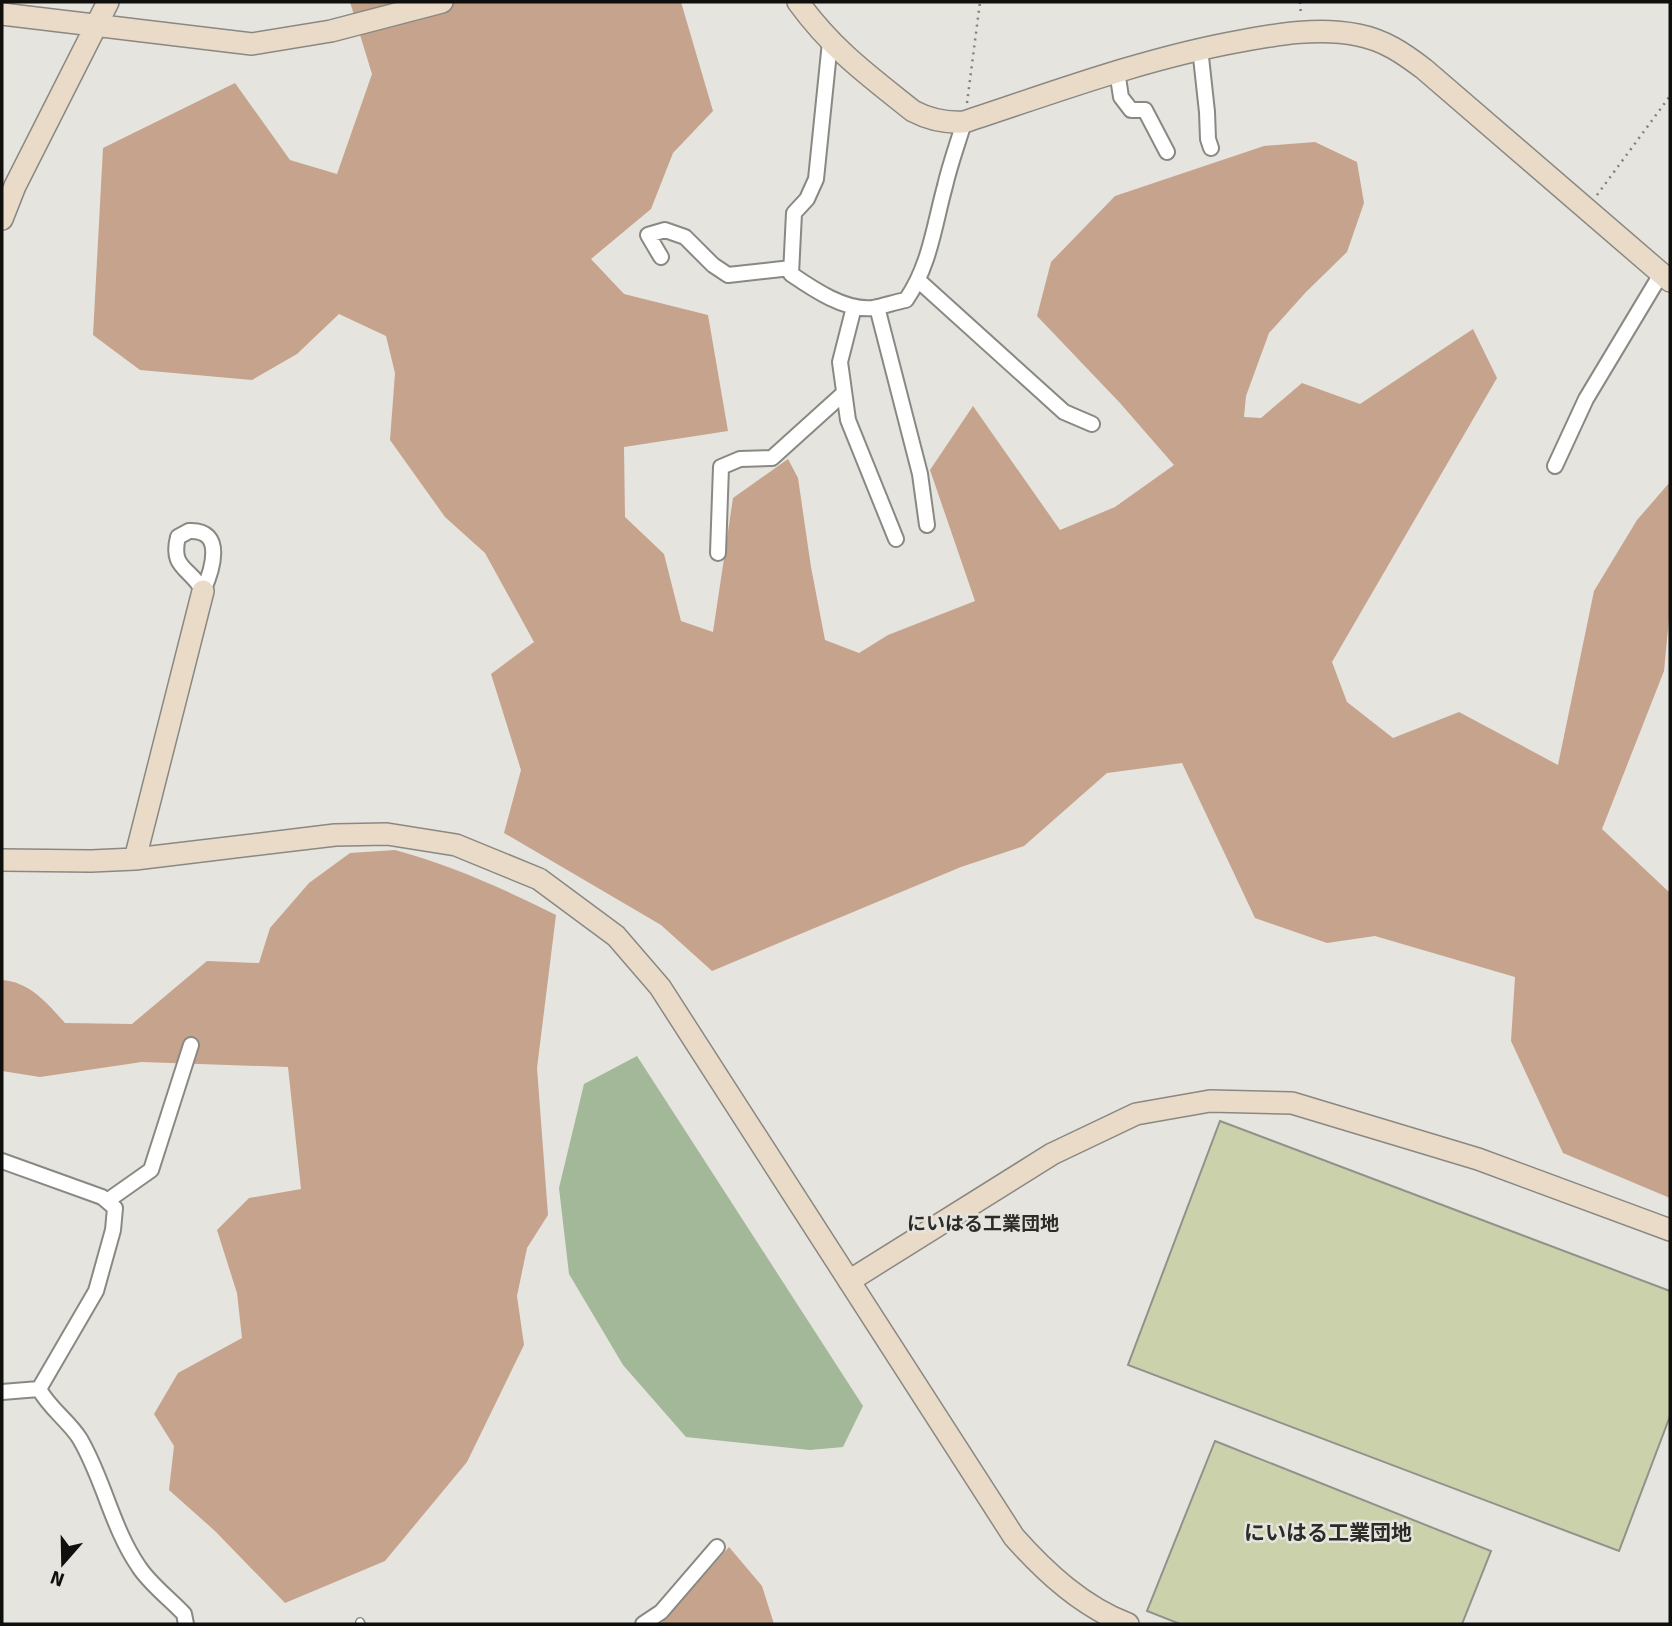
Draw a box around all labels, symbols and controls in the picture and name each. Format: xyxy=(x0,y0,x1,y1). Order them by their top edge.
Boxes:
district label: にいはる工業団地 xyxy=(907,1212,1059,1236)
district label: にいはる工業団地 xyxy=(1244,1520,1412,1546)
north arrow xyxy=(28,1528,98,1598)
text: N xyxy=(47,1564,68,1592)

